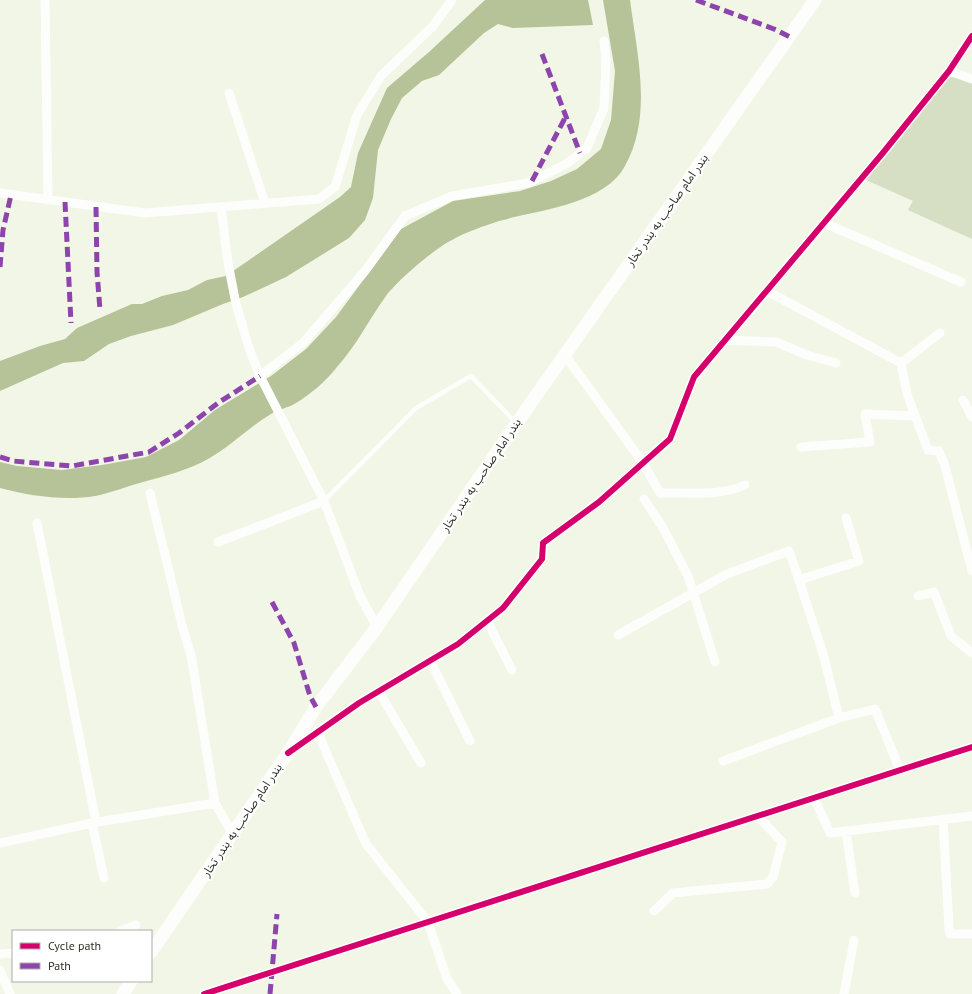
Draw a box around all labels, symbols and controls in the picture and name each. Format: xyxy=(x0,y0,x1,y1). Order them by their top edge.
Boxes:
street label: بندر امام صاحب به بندر تخار xyxy=(622,151,713,271)
street label: بندر امام صاحب به بندر تخار xyxy=(436,415,526,536)
street label: بندر امام صاحب به بندر تخار xyxy=(197,760,287,881)
legend xyxy=(12,930,152,982)
text: Cycle path xyxy=(48,938,101,953)
text: Path xyxy=(48,958,71,973)

